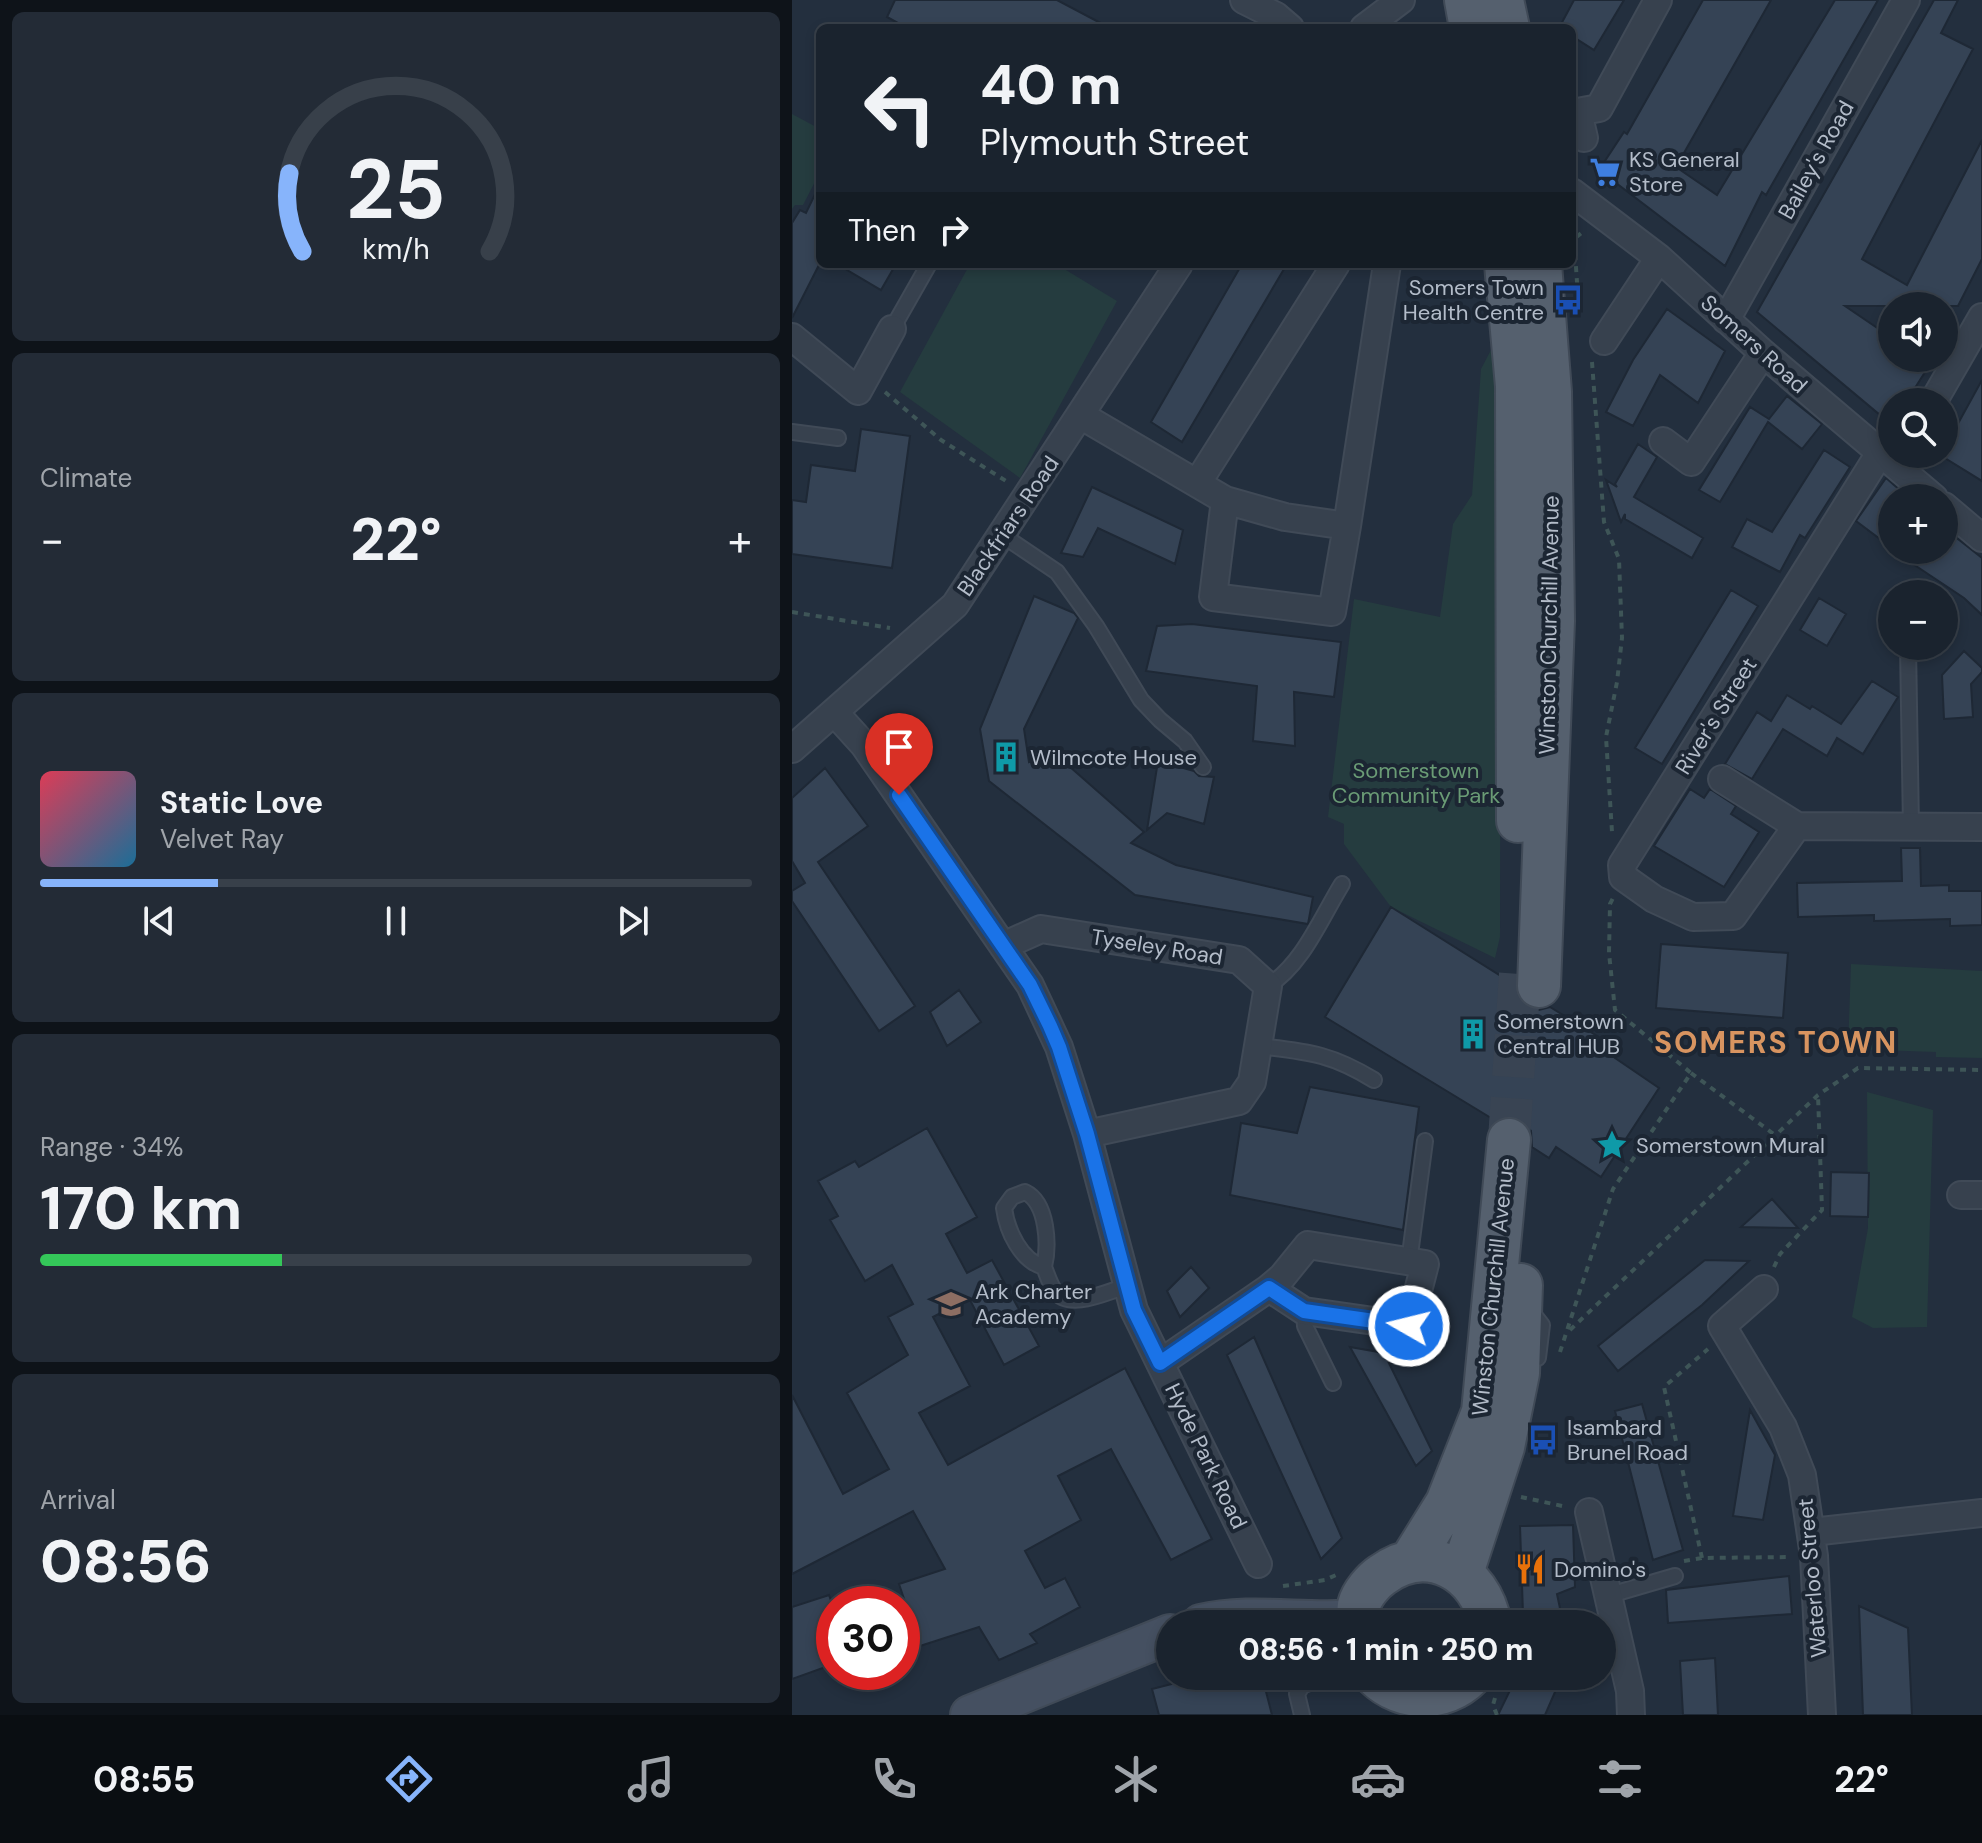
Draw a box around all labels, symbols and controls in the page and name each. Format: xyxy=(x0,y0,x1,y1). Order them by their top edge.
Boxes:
text: 40 m xyxy=(980,48,1122,121)
icon: left xyxy=(848,56,952,160)
street label: Bailey's Road xyxy=(1771,96,1861,224)
text: Plymouth Street xyxy=(980,119,1249,166)
text: 25 xyxy=(346,135,446,244)
place label: KS General Store xyxy=(1629,145,1740,199)
supermarket icon: KS General Store xyxy=(1588,155,1622,189)
icon: right xyxy=(932,208,976,252)
text: Then xyxy=(848,211,916,250)
text: km/h xyxy=(362,231,430,268)
place label: Somers Town Health Centre xyxy=(1403,273,1544,327)
bus stop icon: Somers Town Health Centre xyxy=(1551,283,1585,317)
street label: Somers Road xyxy=(1694,288,1814,400)
map controls xyxy=(1878,292,1958,660)
button: sound xyxy=(1878,292,1958,372)
button: search xyxy=(1878,388,1958,468)
street label: Blackfriars Road xyxy=(950,450,1066,602)
text: Climate xyxy=(40,461,132,495)
button: + xyxy=(1878,484,1958,564)
street label: Winston Churchill Avenue xyxy=(1532,495,1566,755)
text: 22° xyxy=(350,500,442,579)
text: − xyxy=(40,511,64,569)
text: + xyxy=(728,511,752,569)
button: − xyxy=(1878,580,1958,660)
street label: River's Street xyxy=(1669,652,1763,780)
pin xyxy=(865,713,933,795)
icon: arrive xyxy=(877,725,921,769)
building icon: Wilmcote House xyxy=(989,740,1023,774)
place label: Wilmcote House xyxy=(1030,743,1197,772)
park label: Somerstown Community Park xyxy=(1332,756,1500,810)
text: Static Love xyxy=(160,783,323,822)
text: Velvet Ray xyxy=(160,822,284,856)
icon: previous xyxy=(137,899,181,943)
icon: pause xyxy=(374,899,418,943)
icon: next xyxy=(611,899,655,943)
street label: Tyseley Road xyxy=(1089,922,1225,972)
place label: Somerstown Central HUB xyxy=(1497,1007,1624,1061)
building icon: Somerstown Central HUB xyxy=(1456,1017,1490,1051)
district label: SOMERS TOWN xyxy=(1654,1023,1898,1062)
place icon: Somerstown Mural xyxy=(1595,1128,1629,1162)
text: Range · 34% xyxy=(40,1130,183,1164)
place label: Somerstown Mural xyxy=(1636,1131,1825,1160)
street label: Winston Churchill Avenue xyxy=(1465,1157,1521,1417)
text: 170 km xyxy=(40,1169,242,1248)
place label: Ark Charter Academy xyxy=(975,1277,1092,1331)
position arrow xyxy=(1367,1284,1451,1368)
school or university icon: Ark Charter Academy xyxy=(934,1287,968,1321)
street label: Hyde Park Road xyxy=(1158,1378,1254,1534)
place label: Isambard Brunel Road xyxy=(1567,1413,1688,1467)
bus stop icon: Isambard Brunel Road xyxy=(1526,1423,1560,1457)
text: Arrival xyxy=(40,1483,116,1517)
street label: Waterloo Street xyxy=(1791,1497,1833,1659)
text: 08:56 xyxy=(40,1522,212,1601)
restaurant icon: Domino's xyxy=(1513,1552,1547,1586)
place label: Domino's xyxy=(1554,1555,1646,1584)
speed limit sign: 30 xyxy=(816,1586,920,1690)
text: 08:56 · 1 min · 250 m xyxy=(1239,1630,1534,1669)
icon: directions xyxy=(381,1751,437,1807)
icon: music xyxy=(623,1751,679,1807)
icon: phone xyxy=(866,1751,922,1807)
icon: climate xyxy=(1108,1751,1164,1807)
icon: car xyxy=(1350,1751,1406,1807)
icon: filters xyxy=(1592,1751,1648,1807)
text: 08:55 xyxy=(93,1756,195,1803)
text: 22° xyxy=(1834,1756,1889,1803)

